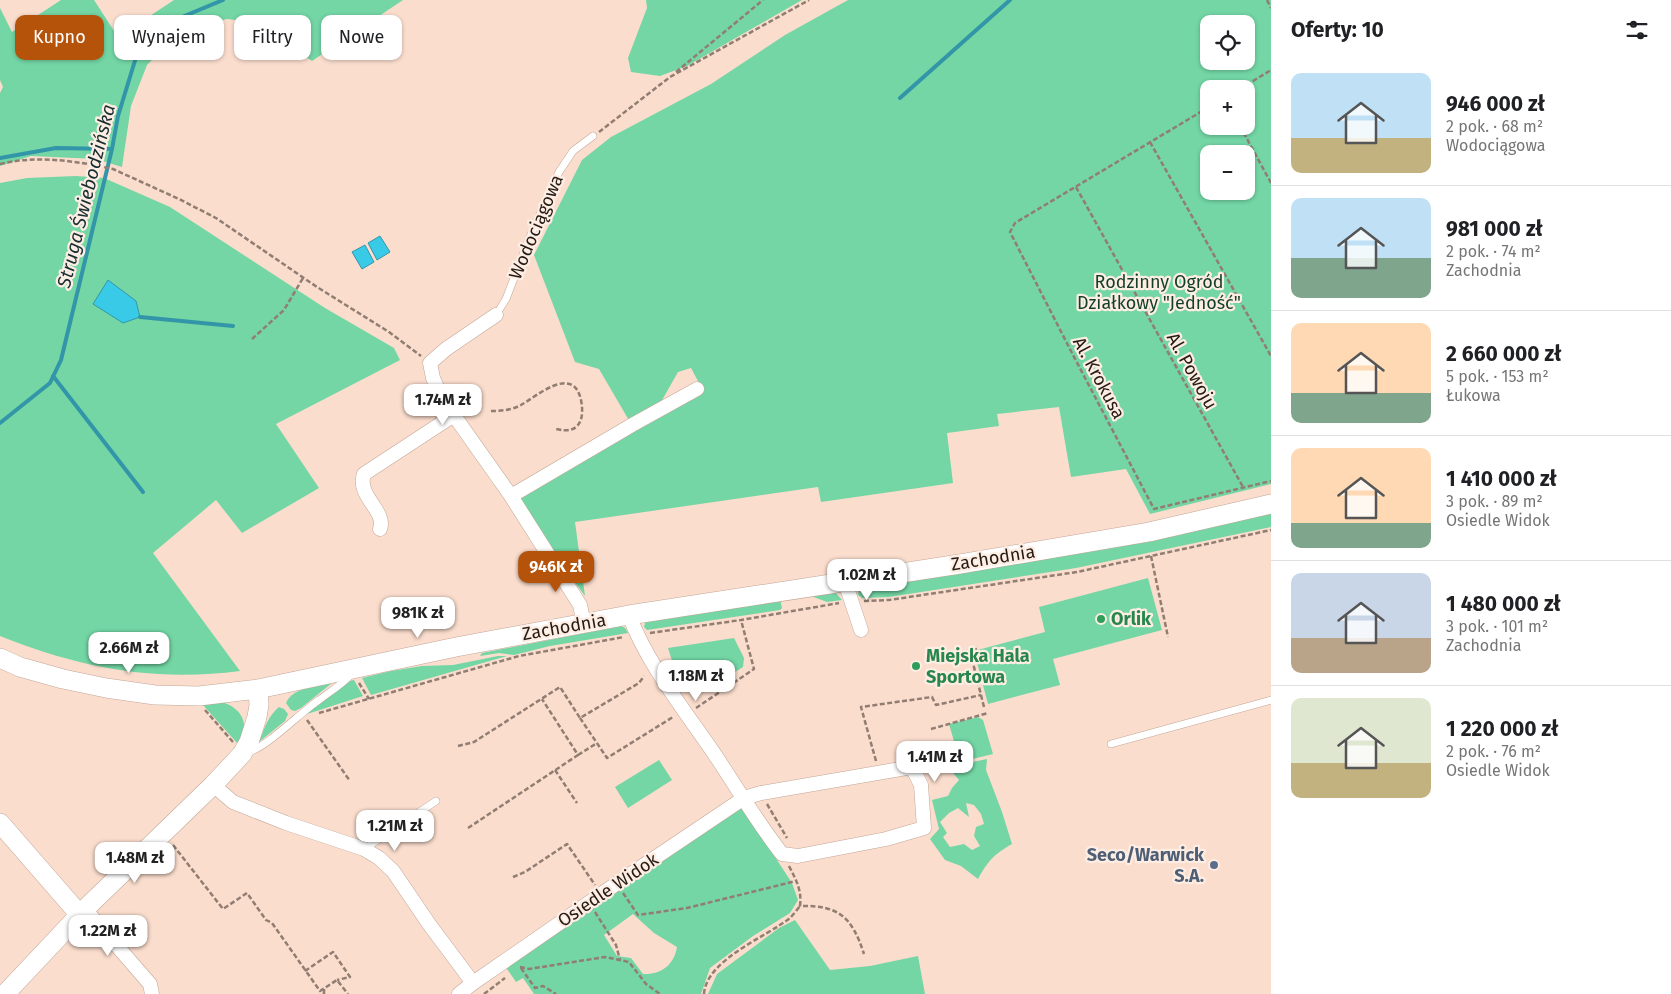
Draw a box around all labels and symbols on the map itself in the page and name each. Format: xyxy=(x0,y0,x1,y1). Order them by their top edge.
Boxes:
water label: Struga Świebodzińska xyxy=(52,102,120,291)
street label: Wodociągowa xyxy=(504,171,568,283)
park label: Rodzinny Ogród Działkowy "Jedność" xyxy=(1077,271,1241,314)
street label: Al. Powoju xyxy=(1162,329,1222,413)
street label: Al. Krokusa xyxy=(1068,333,1130,423)
pin: 1.74M zł xyxy=(391,384,495,426)
street label: Zachodnia xyxy=(949,541,1037,575)
pin: 946K zł xyxy=(510,550,602,593)
pin: 1.02M zł xyxy=(815,558,919,601)
pin: 981K zł xyxy=(372,596,464,639)
place label: Orlik xyxy=(1111,608,1152,630)
street label: Zachodnia xyxy=(520,609,608,645)
marker: Orlik xyxy=(1095,613,1107,625)
pin: 2.66M zł xyxy=(77,632,181,674)
place label: Miejska Hala Sportowa xyxy=(926,645,1030,688)
pin: 1.18M zł xyxy=(644,660,748,702)
marker: Miejska Hala Sportowa xyxy=(910,660,922,672)
pin: 1.41M zł xyxy=(883,740,987,783)
pin: 1.21M zł xyxy=(343,810,447,852)
pin: 1.48M zł xyxy=(83,842,187,884)
place label: Seco/Warwick S.A. xyxy=(1087,844,1205,887)
street label: Osiedle Widok xyxy=(553,848,663,932)
marker: Seco/Warwick S.A. xyxy=(1208,859,1220,871)
pin: 1.22M zł xyxy=(56,914,160,957)

